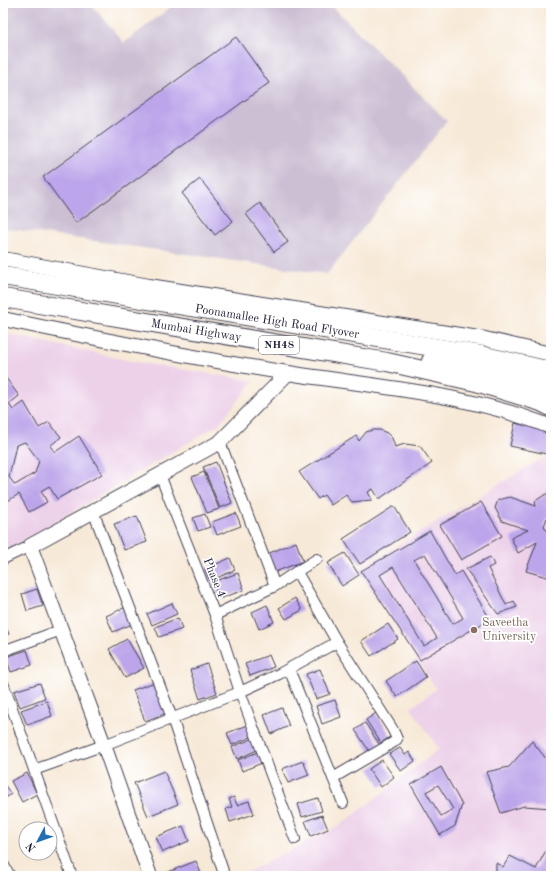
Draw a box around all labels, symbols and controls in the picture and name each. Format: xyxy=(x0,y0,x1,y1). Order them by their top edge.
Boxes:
street label: Poonamallee High Road Flyover xyxy=(194,303,360,341)
street label: Mumbai Highway xyxy=(150,318,243,344)
road number: NH48 xyxy=(259,336,299,354)
street label: Phase 4 xyxy=(201,556,227,600)
place label: Saveetha University xyxy=(482,617,537,643)
marker: Saveetha University xyxy=(469,625,479,635)
north arrow xyxy=(18,821,58,861)
text: N xyxy=(24,839,38,853)

